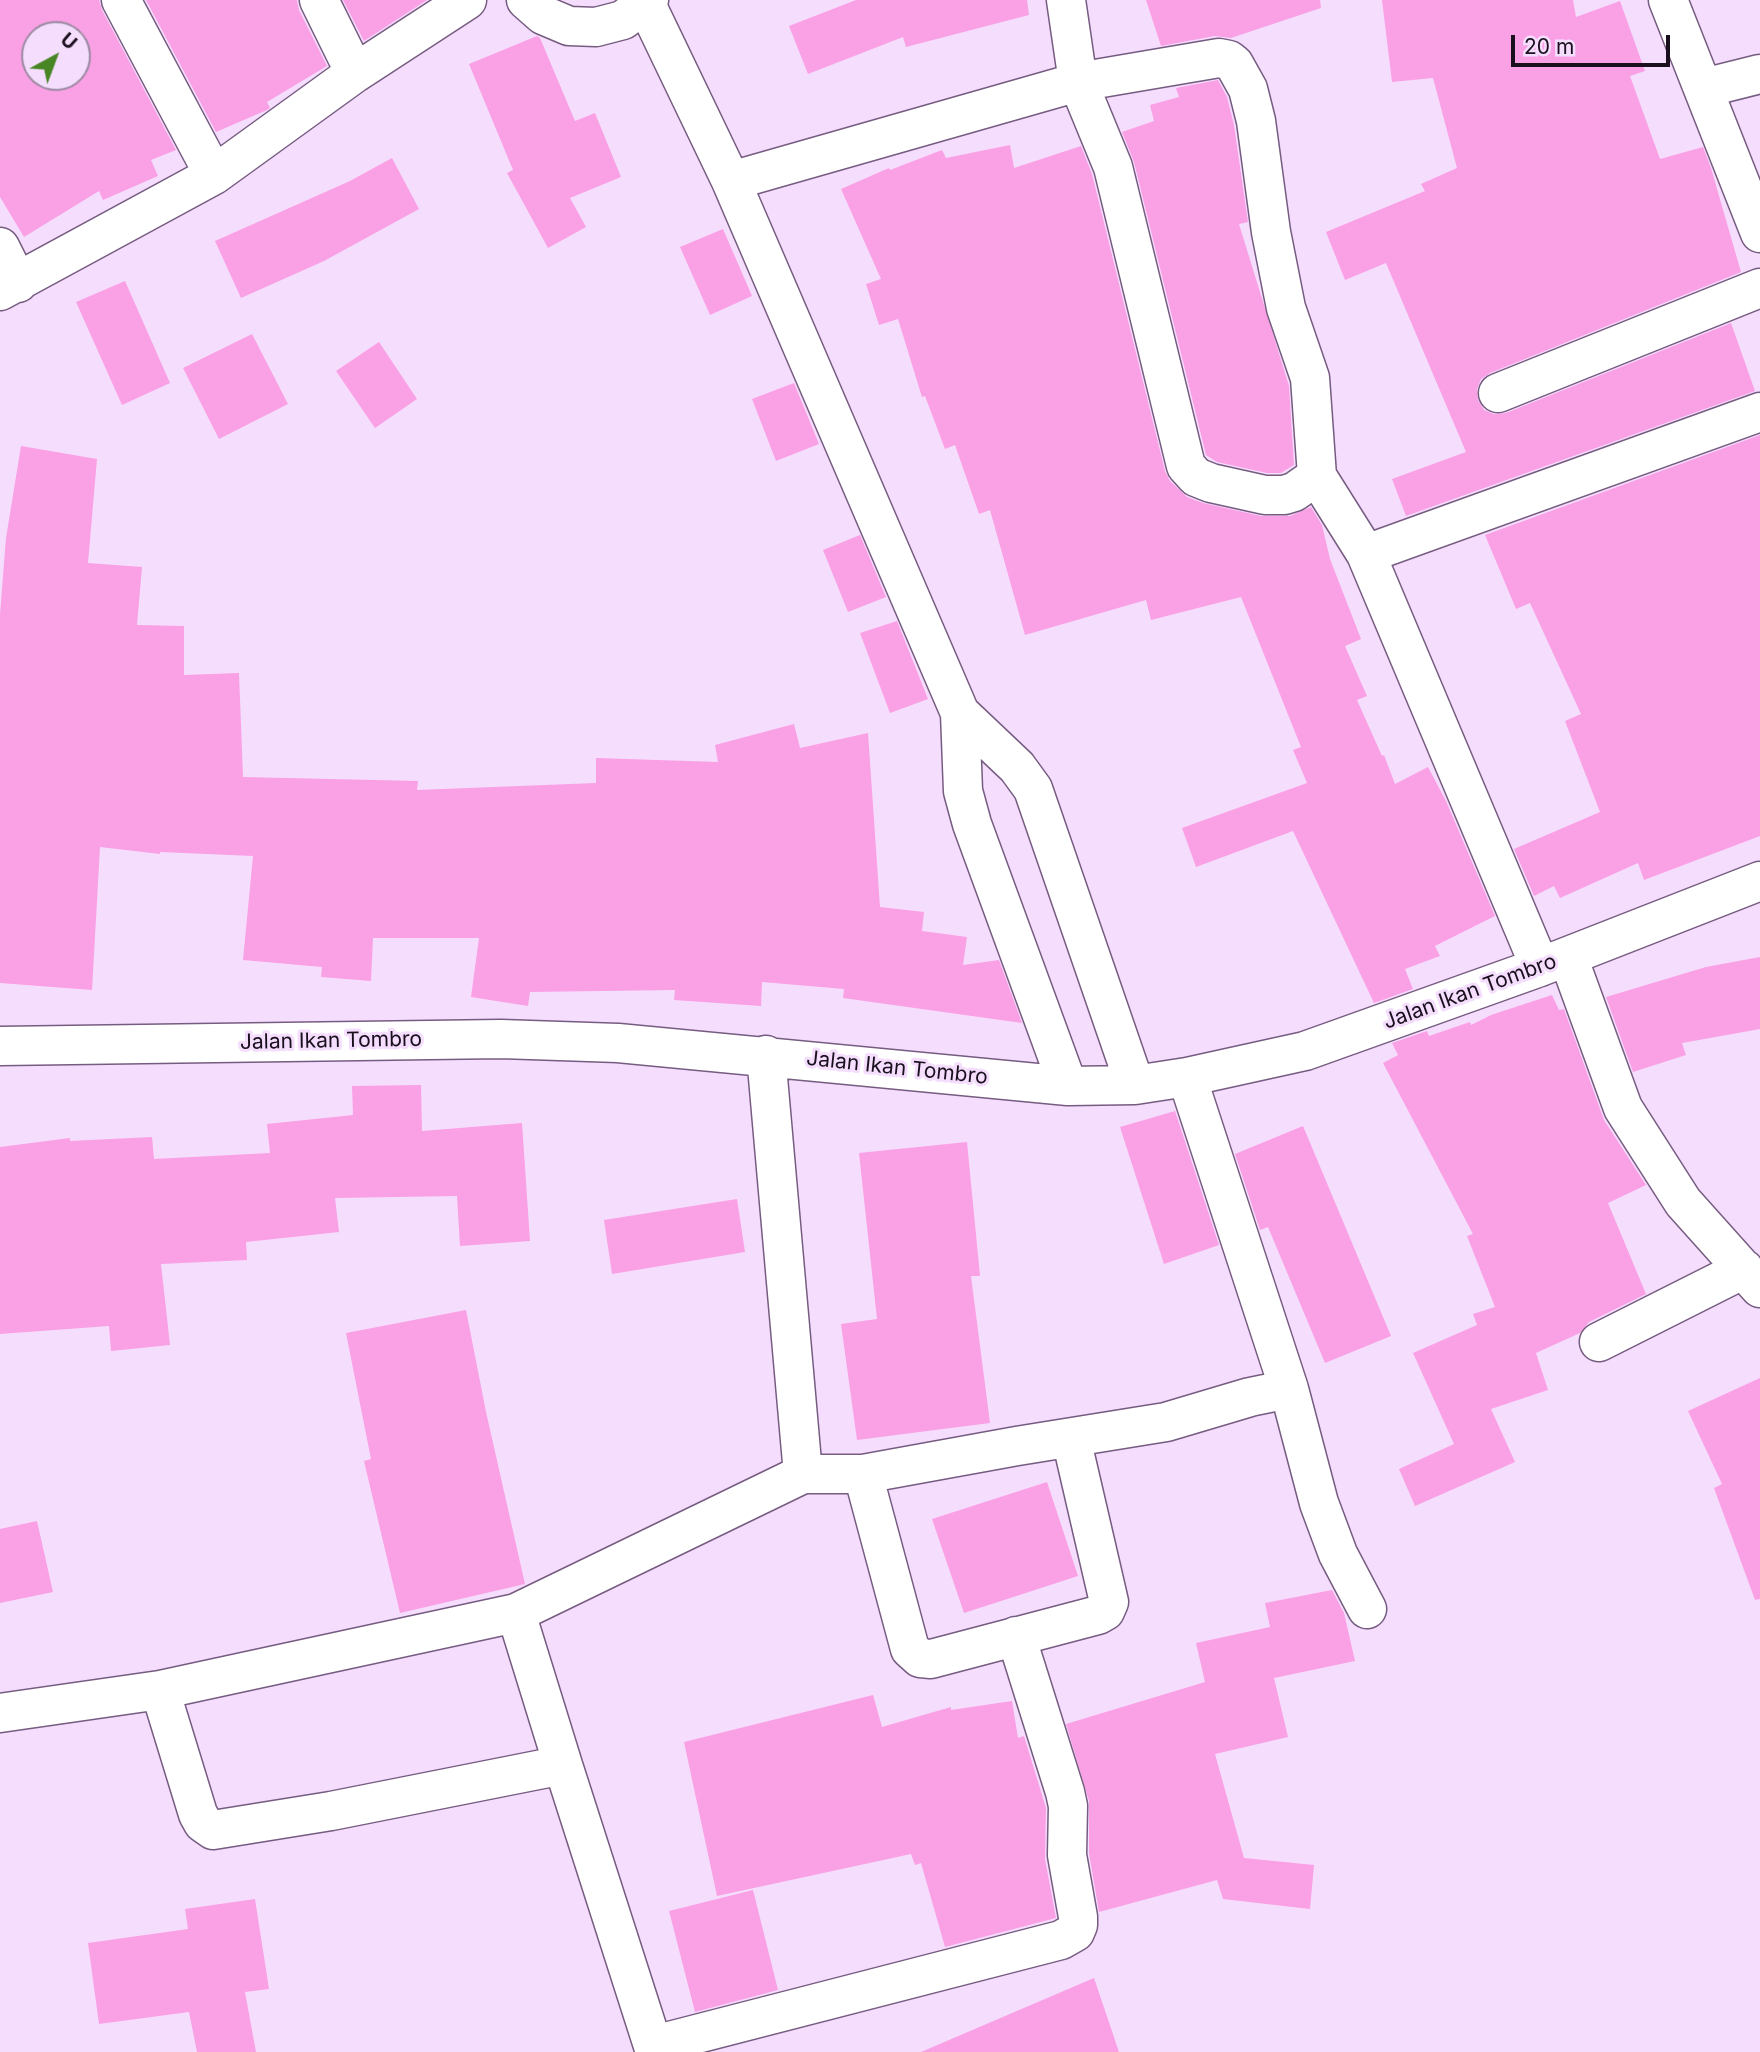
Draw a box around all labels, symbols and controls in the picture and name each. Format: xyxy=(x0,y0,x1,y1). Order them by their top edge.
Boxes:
north arrow xyxy=(21,21,91,91)
scale bar xyxy=(1515,21,1674,65)
text: U xyxy=(56,28,82,55)
text: 20 m xyxy=(1524,34,1574,59)
street label: Jalan Ikan Tombro xyxy=(1380,949,1560,1035)
street label: Jalan Ikan Tombro xyxy=(240,1027,422,1055)
street label: Jalan Ikan Tombro xyxy=(805,1046,989,1090)

